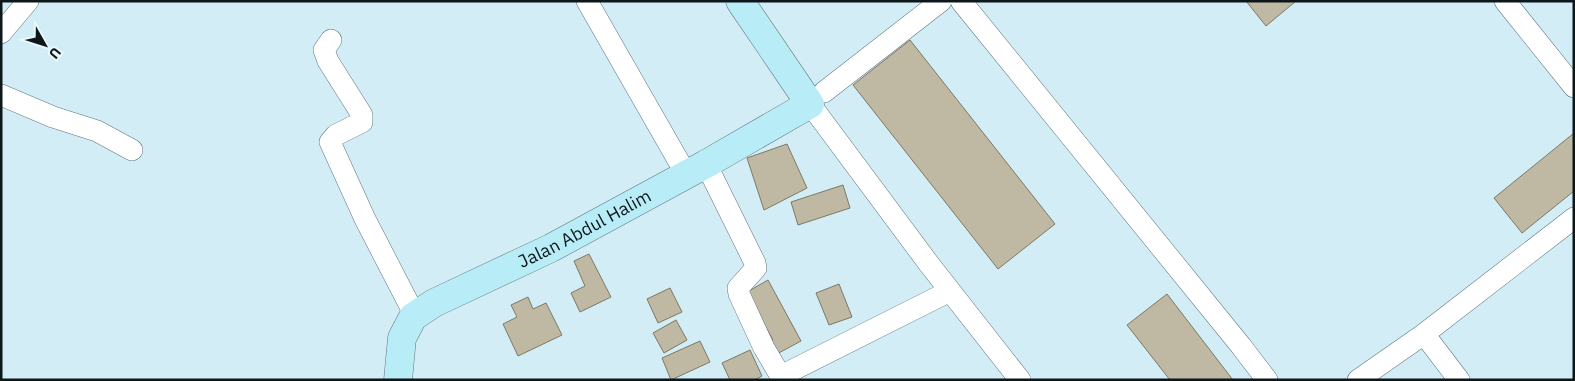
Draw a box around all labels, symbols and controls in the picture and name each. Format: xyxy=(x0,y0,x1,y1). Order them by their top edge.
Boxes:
north arrow xyxy=(20,20,70,70)
text: U xyxy=(45,44,65,63)
street label: Jalan Abdul Halim xyxy=(514,184,655,273)

